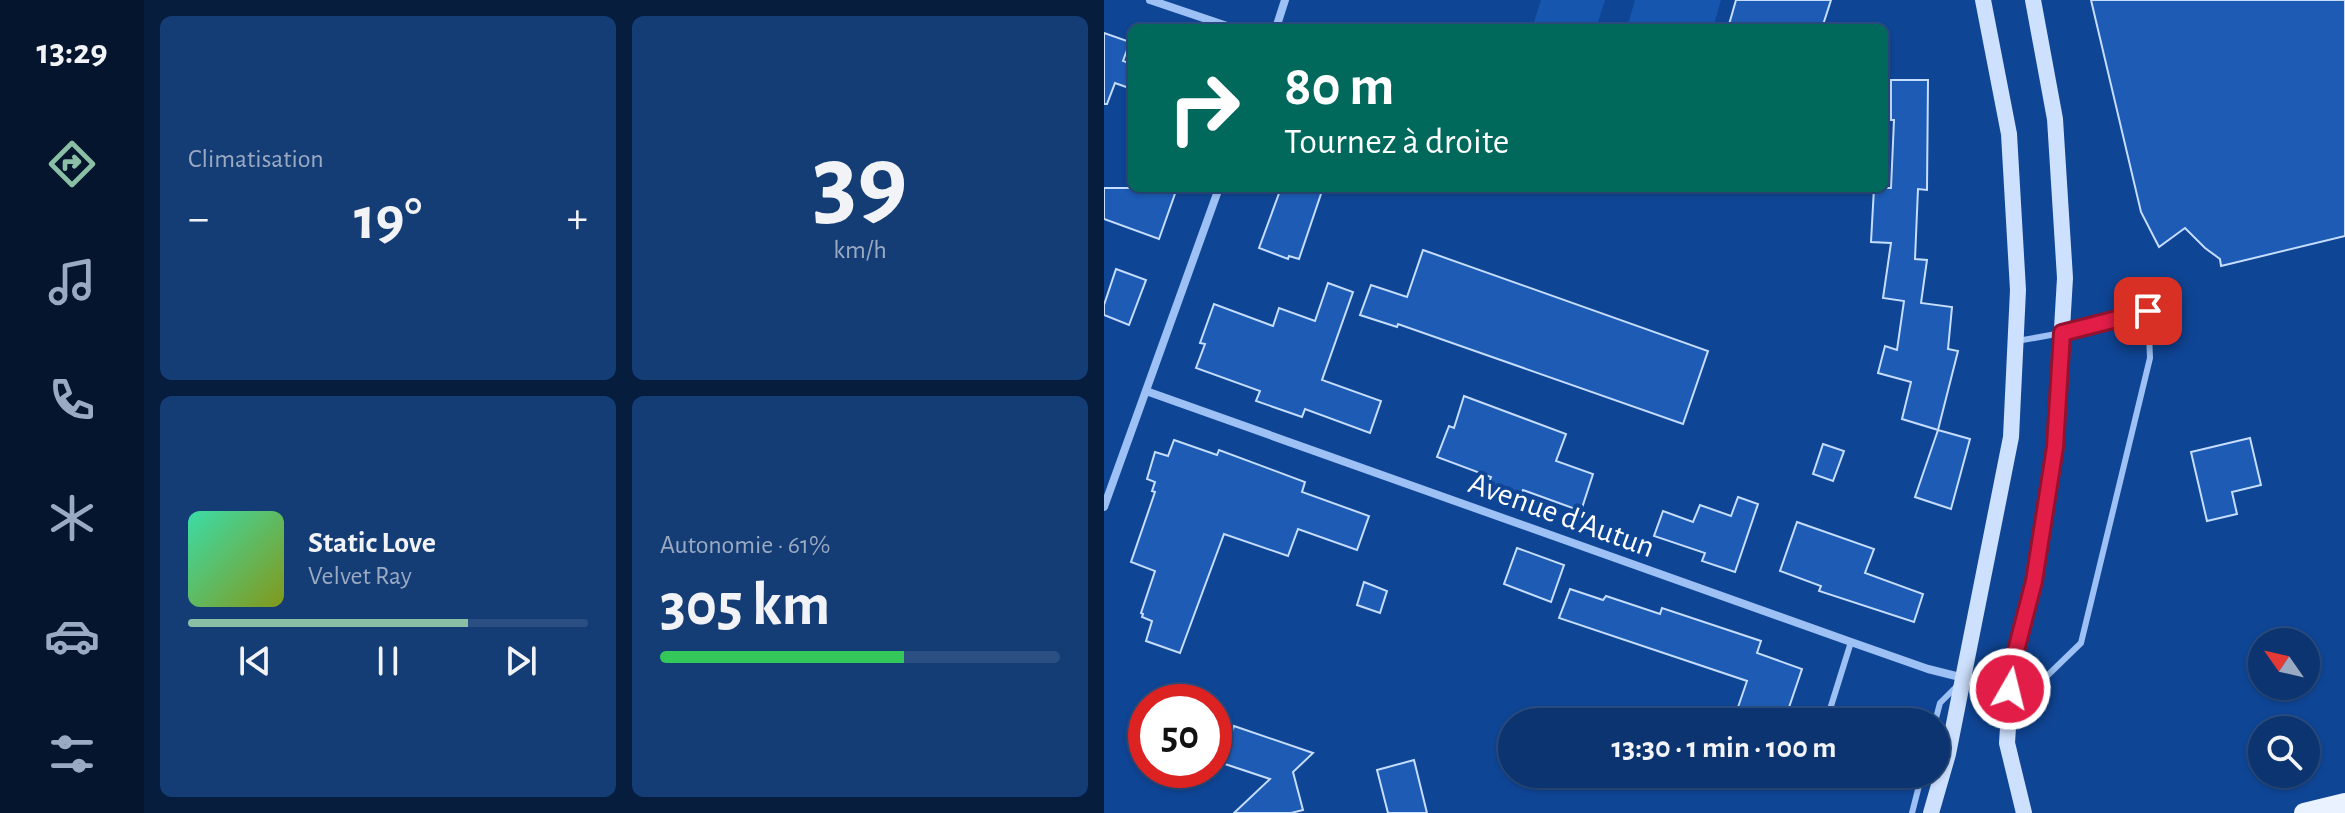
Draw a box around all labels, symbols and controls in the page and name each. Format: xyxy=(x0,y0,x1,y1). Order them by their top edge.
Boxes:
text: 13:29 xyxy=(36,34,108,70)
icon: right xyxy=(1152,56,1256,160)
text: 80 m xyxy=(1284,59,1394,115)
text: Tournez à droite xyxy=(1284,124,1509,160)
text: 39 xyxy=(812,131,908,235)
icon: directions xyxy=(44,136,100,192)
text: Climatisation xyxy=(188,146,324,172)
text: 19° xyxy=(354,190,422,250)
text: − xyxy=(188,197,209,241)
text: + xyxy=(567,197,588,241)
text: km/h xyxy=(833,237,887,263)
icon: music xyxy=(44,254,100,310)
pin xyxy=(2114,277,2182,345)
icon: arrive xyxy=(2126,289,2170,333)
icon: phone xyxy=(44,372,100,428)
street label: Avenue d'Autun xyxy=(1464,466,1659,563)
icon: climate xyxy=(44,490,100,546)
text: Static Love xyxy=(308,528,436,558)
text: Autonomie · 61% xyxy=(660,532,830,558)
text: Velvet Ray xyxy=(308,563,412,589)
text: 305 km xyxy=(660,576,830,636)
icon: car xyxy=(44,608,100,664)
north arrow xyxy=(2248,628,2320,700)
map controls xyxy=(2248,628,2320,788)
icon: previous xyxy=(233,639,277,683)
icon: pause xyxy=(366,639,410,683)
icon: next xyxy=(499,639,543,683)
position arrow xyxy=(1968,647,2052,731)
speed limit sign: 50 xyxy=(1128,684,1232,788)
button: search xyxy=(2248,716,2320,788)
icon: filters xyxy=(44,726,100,782)
text: 13:30 · 1 min · 100 m xyxy=(1611,733,1837,763)

